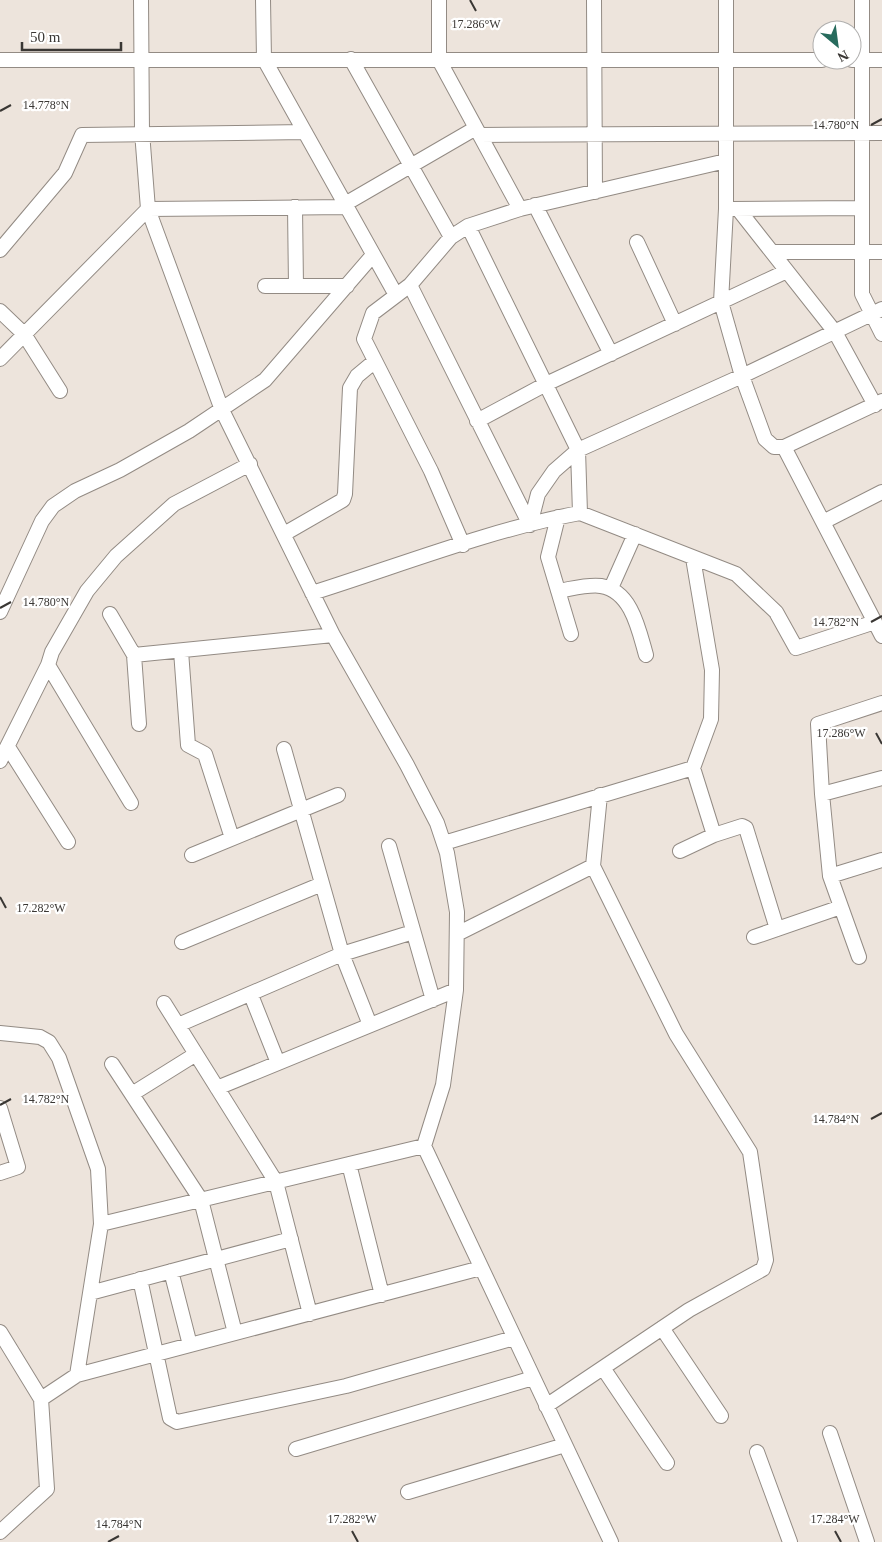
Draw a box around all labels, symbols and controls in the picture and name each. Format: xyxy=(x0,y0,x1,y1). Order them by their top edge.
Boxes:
text: 17.286°W xyxy=(451,17,501,31)
scale bar xyxy=(22,20,121,52)
north arrow xyxy=(812,20,862,70)
text: 50 m xyxy=(30,29,61,45)
text: N xyxy=(835,47,851,65)
text: 14.778°N xyxy=(23,98,70,112)
text: 14.780°N xyxy=(813,118,860,132)
text: 14.780°N xyxy=(23,595,70,609)
text: 14.782°N xyxy=(813,615,860,629)
text: 17.286°W xyxy=(816,726,866,740)
text: 17.282°W xyxy=(16,901,66,915)
text: 14.782°N xyxy=(23,1092,70,1106)
text: 14.784°N xyxy=(813,1112,860,1126)
text: 17.282°W xyxy=(327,1512,377,1526)
text: 17.284°W xyxy=(810,1512,860,1526)
text: 14.784°N xyxy=(96,1517,143,1531)

